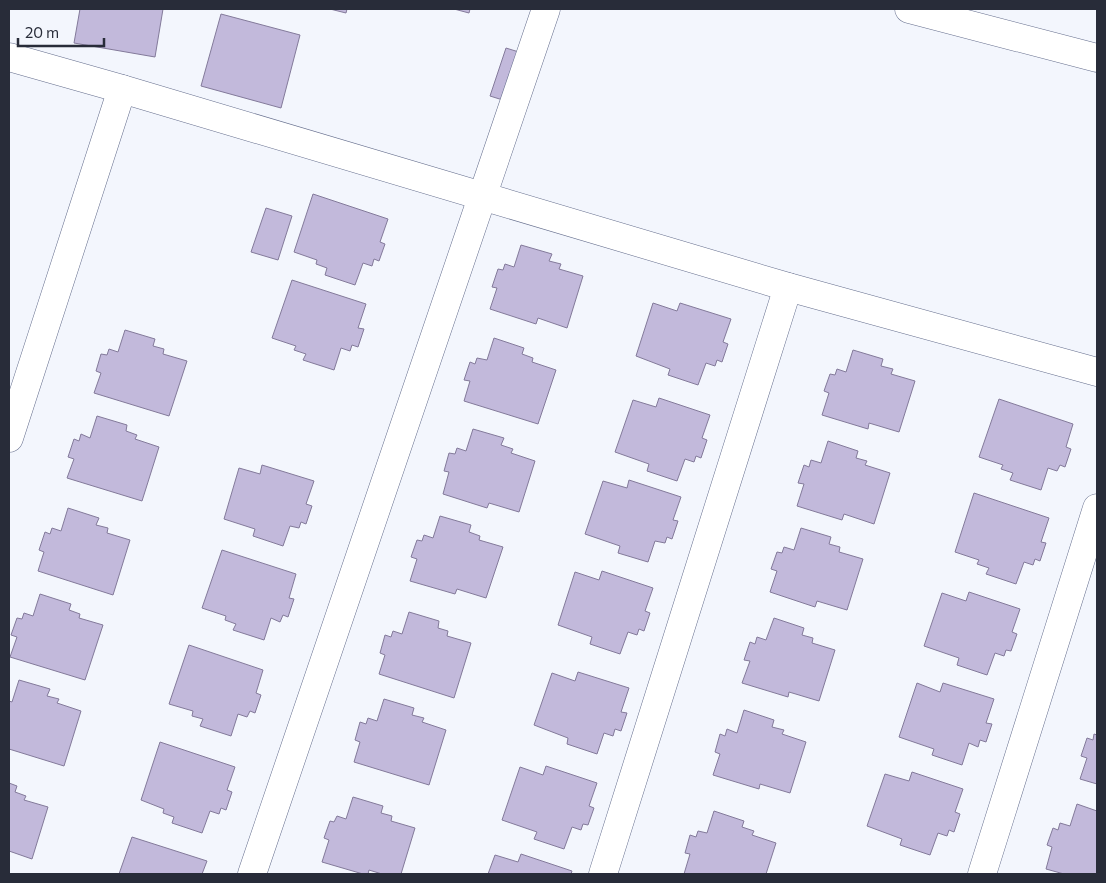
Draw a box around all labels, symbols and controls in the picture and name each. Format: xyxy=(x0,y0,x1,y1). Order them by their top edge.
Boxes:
scale bar xyxy=(18,15,104,47)
text: 20 m xyxy=(25,23,59,41)

